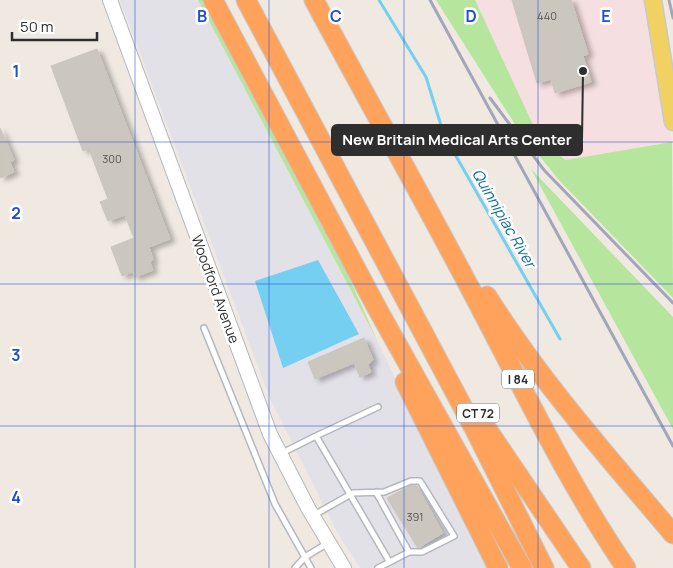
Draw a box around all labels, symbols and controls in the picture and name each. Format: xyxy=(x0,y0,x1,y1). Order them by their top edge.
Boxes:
text: B xyxy=(197,5,207,27)
text: C xyxy=(330,5,342,27)
text: D xyxy=(465,5,477,27)
text: E xyxy=(601,5,611,27)
house number: 440 xyxy=(537,8,557,23)
scale bar xyxy=(12,10,98,42)
text: 50 m xyxy=(20,16,54,37)
text: 1 xyxy=(12,60,20,82)
callout: New Britain Medical Arts Center xyxy=(332,125,582,155)
text: New Britain Medical Arts Center xyxy=(342,129,572,150)
house number: 300 xyxy=(102,151,122,166)
water label: Quinnipiac River xyxy=(467,165,542,274)
text: 2 xyxy=(11,202,21,224)
street label: Woodford Avenue xyxy=(188,232,244,346)
text: 3 xyxy=(11,344,21,366)
road number: I 84 xyxy=(502,369,534,388)
road number: CT 72 xyxy=(457,403,499,422)
text: 4 xyxy=(11,486,21,508)
house number: 391 xyxy=(406,509,424,524)

